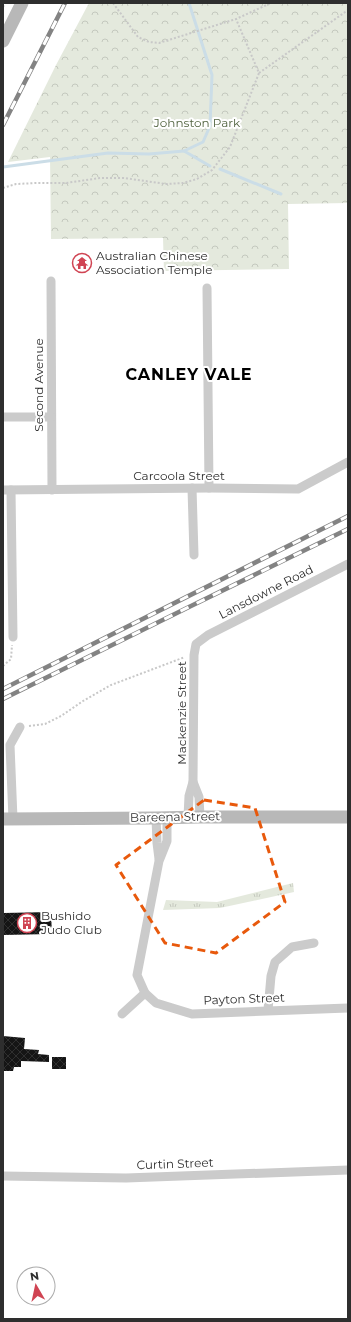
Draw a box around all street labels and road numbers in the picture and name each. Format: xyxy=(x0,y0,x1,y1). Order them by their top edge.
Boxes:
street label: Second Avenue xyxy=(31,338,46,432)
street label: Carcoola Street xyxy=(133,468,225,483)
street label: Lansdowne Road xyxy=(216,561,316,622)
street label: Mackenzie Street xyxy=(174,661,189,765)
street label: Bareena Street xyxy=(130,808,220,825)
street label: Payton Street xyxy=(203,990,285,1007)
street label: Curtin Street xyxy=(136,1155,214,1172)

